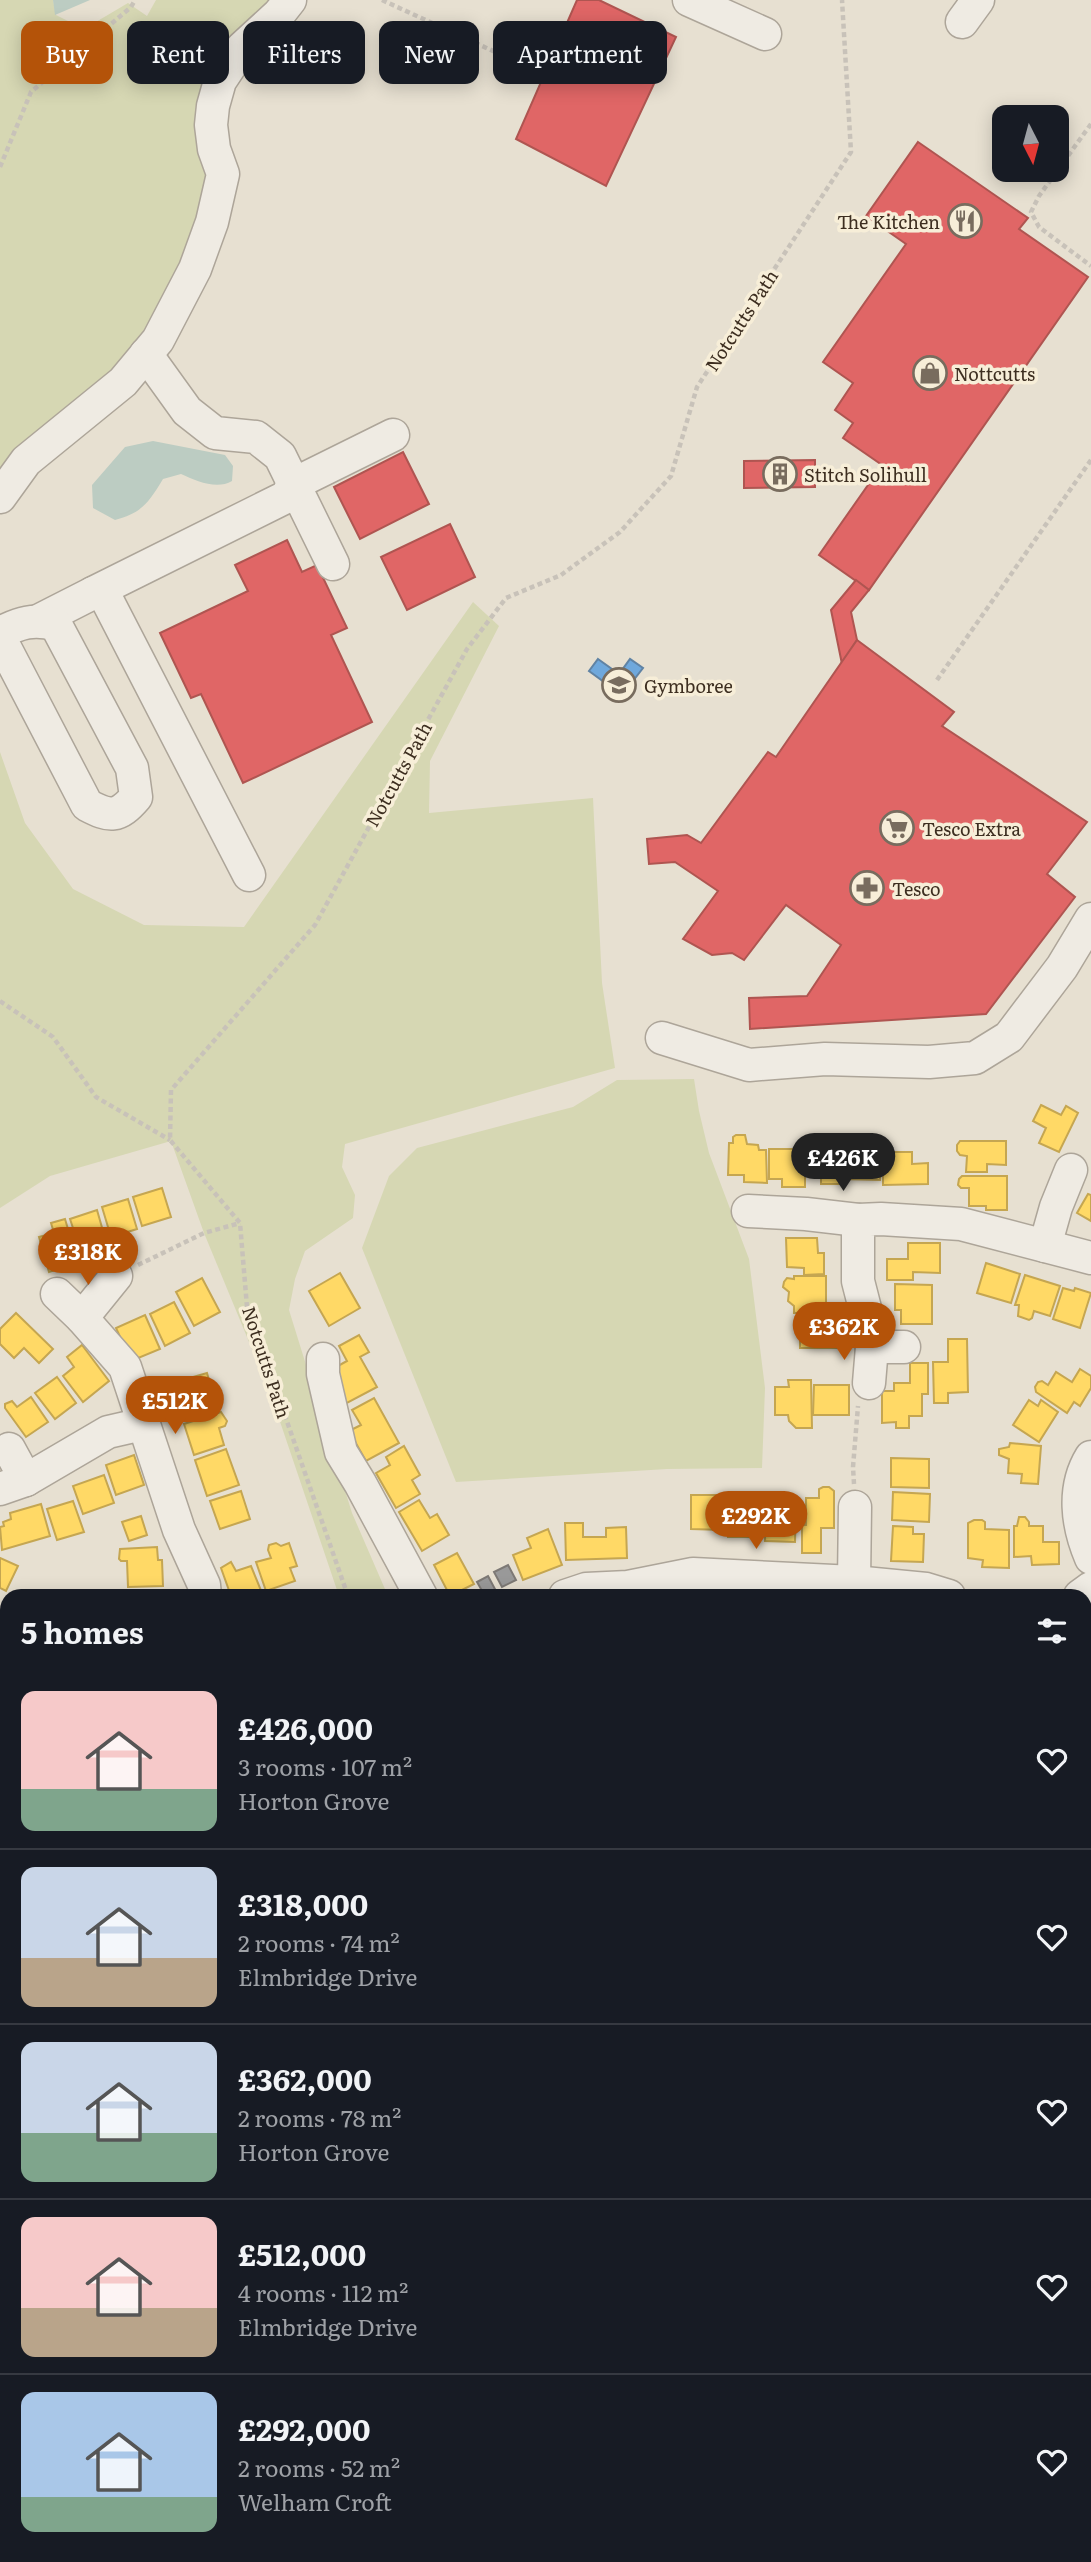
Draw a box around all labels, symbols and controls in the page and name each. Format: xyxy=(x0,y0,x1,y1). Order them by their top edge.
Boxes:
chip: Buy xyxy=(21,21,113,84)
chip: Rent xyxy=(127,21,229,84)
chip: Filters xyxy=(243,21,365,84)
chip: New xyxy=(379,21,479,84)
chip: Apartment xyxy=(493,21,667,84)
north arrow xyxy=(992,105,1069,182)
map controls xyxy=(992,105,1069,182)
restaurant icon: The Kitchen xyxy=(946,202,984,240)
place label: The Kitchen xyxy=(837,208,940,235)
street label: Notcutts Path xyxy=(698,264,784,376)
shop icon: Nottcutts xyxy=(911,354,949,392)
place label: Nottcutts xyxy=(954,360,1035,387)
building icon: Stitch Solihull xyxy=(761,455,799,493)
place label: Stitch Solihull xyxy=(804,461,927,488)
school or university icon: Gymboree xyxy=(600,666,638,704)
place label: Gymboree xyxy=(644,672,733,699)
street label: Notcutts Path xyxy=(358,716,438,832)
supermarket icon: Tesco Extra xyxy=(878,809,916,847)
place label: Tesco Extra xyxy=(922,815,1021,842)
pharmacy icon: Tesco xyxy=(848,869,886,907)
place label: Tesco xyxy=(892,875,941,902)
pin: £426K xyxy=(794,1134,892,1193)
text: £426K xyxy=(807,1139,879,1173)
pin: £318K xyxy=(39,1228,137,1287)
text: £318K xyxy=(54,1233,122,1267)
street label: Notcutts Path xyxy=(236,1302,298,1422)
pin: £362K xyxy=(795,1302,893,1362)
text: £362K xyxy=(809,1308,879,1342)
pin: £512K xyxy=(126,1376,224,1436)
text: £512K xyxy=(142,1382,208,1416)
pin: £292K xyxy=(707,1492,805,1551)
text: £292K xyxy=(721,1497,791,1531)
text: 5 homes xyxy=(21,1609,144,1653)
icon: filters xyxy=(1033,1612,1071,1650)
text: £426,000 xyxy=(238,1705,373,1749)
icon: home xyxy=(77,1719,161,1803)
icon: heart xyxy=(1033,1742,1071,1780)
text: 3 rooms · 107 m² xyxy=(238,1749,412,1783)
text: Horton Grove xyxy=(238,1783,389,1817)
text: £318,000 xyxy=(238,1881,368,1925)
icon: home xyxy=(77,1895,161,1979)
icon: heart xyxy=(1033,1918,1071,1956)
text: 2 rooms · 74 m² xyxy=(238,1925,400,1959)
text: Elmbridge Drive xyxy=(238,1959,417,1993)
text: £362,000 xyxy=(238,2056,372,2100)
icon: home xyxy=(77,2070,161,2154)
icon: heart xyxy=(1033,2093,1071,2131)
text: 2 rooms · 78 m² xyxy=(238,2100,401,2134)
text: Horton Grove xyxy=(238,2134,389,2168)
text: £512,000 xyxy=(238,2231,366,2275)
icon: home xyxy=(77,2245,161,2329)
icon: heart xyxy=(1033,2268,1071,2306)
text: 4 rooms · 112 m² xyxy=(238,2275,408,2309)
text: Elmbridge Drive xyxy=(238,2309,417,2343)
text: £292,000 xyxy=(238,2406,370,2450)
icon: home xyxy=(77,2420,161,2504)
icon: heart xyxy=(1033,2443,1071,2481)
text: 2 rooms · 52 m² xyxy=(238,2450,400,2484)
text: Welham Croft xyxy=(238,2484,392,2518)

